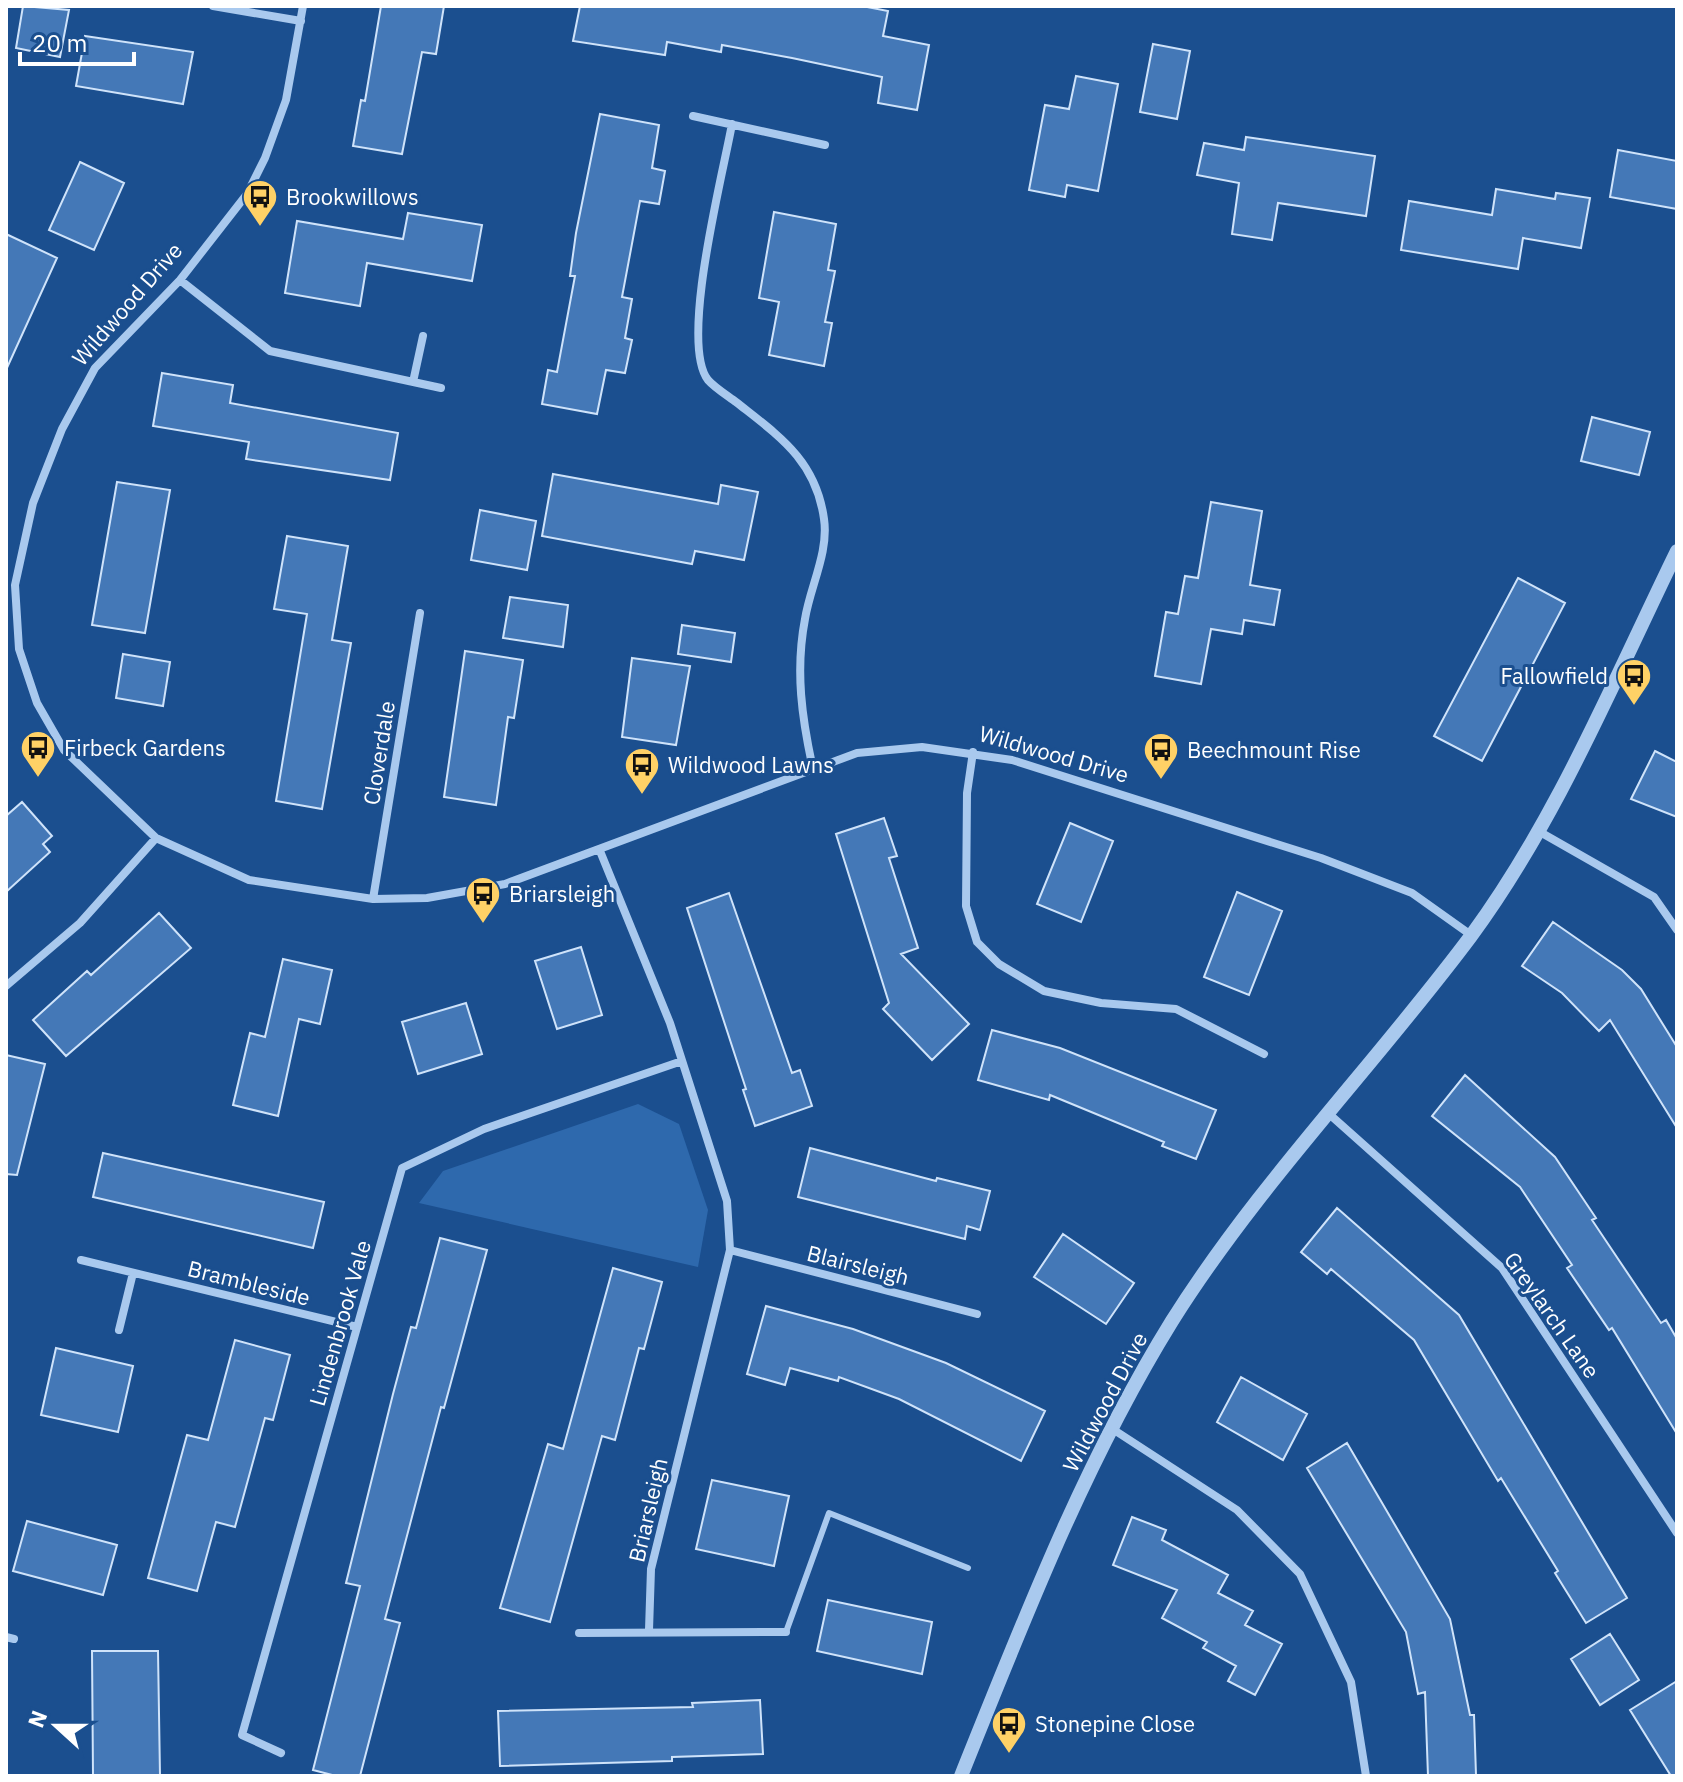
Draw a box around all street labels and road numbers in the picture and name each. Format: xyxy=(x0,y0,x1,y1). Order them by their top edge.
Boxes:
street label: Wildwood Drive xyxy=(65,236,188,371)
street label: Cloverdale xyxy=(356,699,401,807)
street label: Wildwood Drive xyxy=(976,718,1132,789)
street label: Lindenbrook Vale xyxy=(302,1237,377,1409)
street label: Blairsleigh xyxy=(804,1238,912,1291)
street label: Greylarch Lane xyxy=(1498,1246,1607,1384)
street label: Brambleside xyxy=(185,1253,313,1312)
street label: Wildwood Drive xyxy=(1056,1327,1154,1477)
street label: Briarsleigh xyxy=(621,1455,674,1565)

